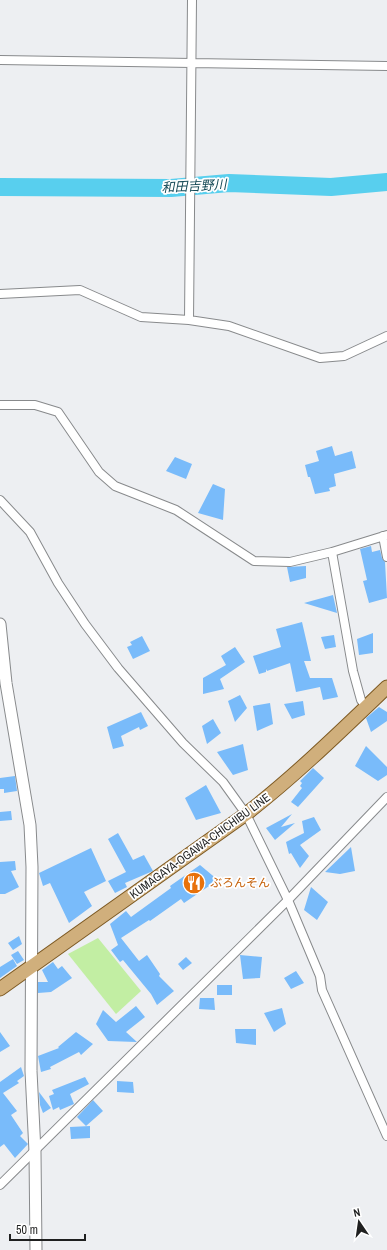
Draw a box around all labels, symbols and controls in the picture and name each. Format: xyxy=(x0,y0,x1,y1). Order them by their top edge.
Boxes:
water label: 和田吉野川 xyxy=(161,176,229,196)
street label: KUMAGAYA-OGAWA-CHICHIBU LINE xyxy=(126,790,274,902)
restaurant icon: ぶろんそん xyxy=(181,870,207,896)
place label: ぶろんそん xyxy=(210,875,270,891)
north arrow xyxy=(339,1202,379,1242)
text: N xyxy=(352,1205,361,1220)
scale bar xyxy=(10,1216,85,1242)
text: 50 m xyxy=(16,1222,38,1238)

